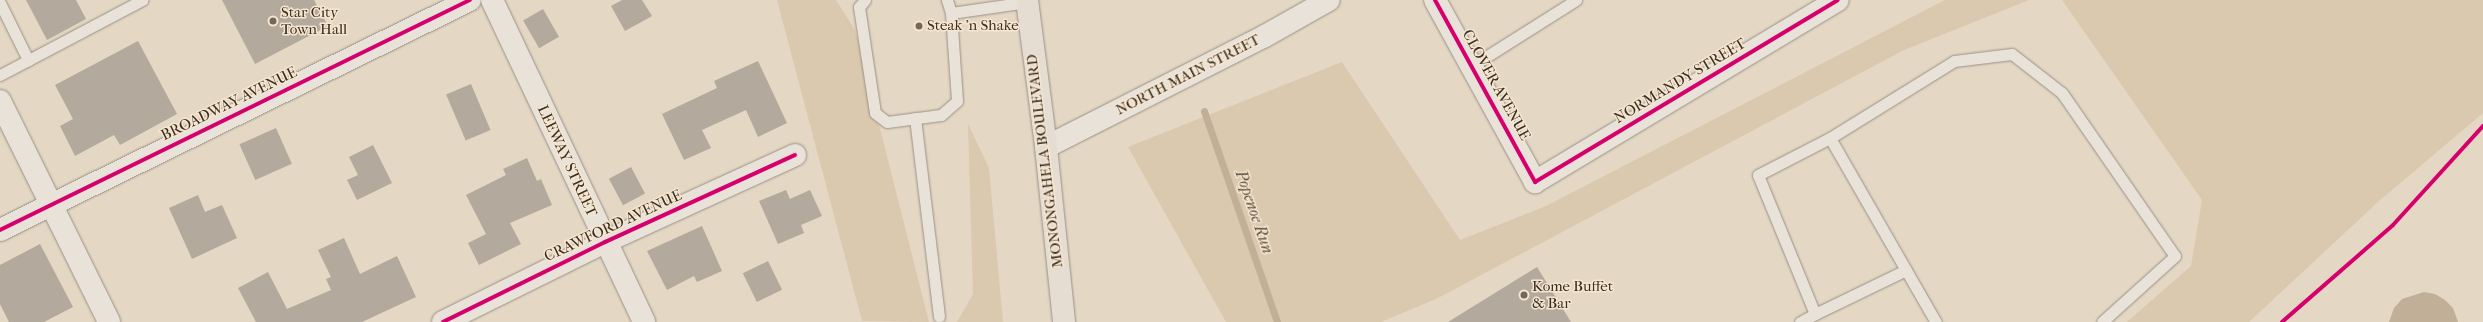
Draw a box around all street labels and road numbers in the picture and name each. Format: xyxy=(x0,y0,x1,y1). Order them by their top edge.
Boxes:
street label: CLOVER AVENUE xyxy=(1458,27,1534,143)
street label: NORTH MAIN STREET xyxy=(1113,31,1263,119)
street label: NORMANDY STREET xyxy=(1611,35,1749,127)
street label: MONONGAHELA BOULEVARD xyxy=(1023,53,1067,269)
street label: BROADWAY AVENUE xyxy=(158,63,300,145)
street label: LEEWAY STREET xyxy=(533,102,601,220)
street label: CRAWFORD AVENUE xyxy=(541,186,685,266)

